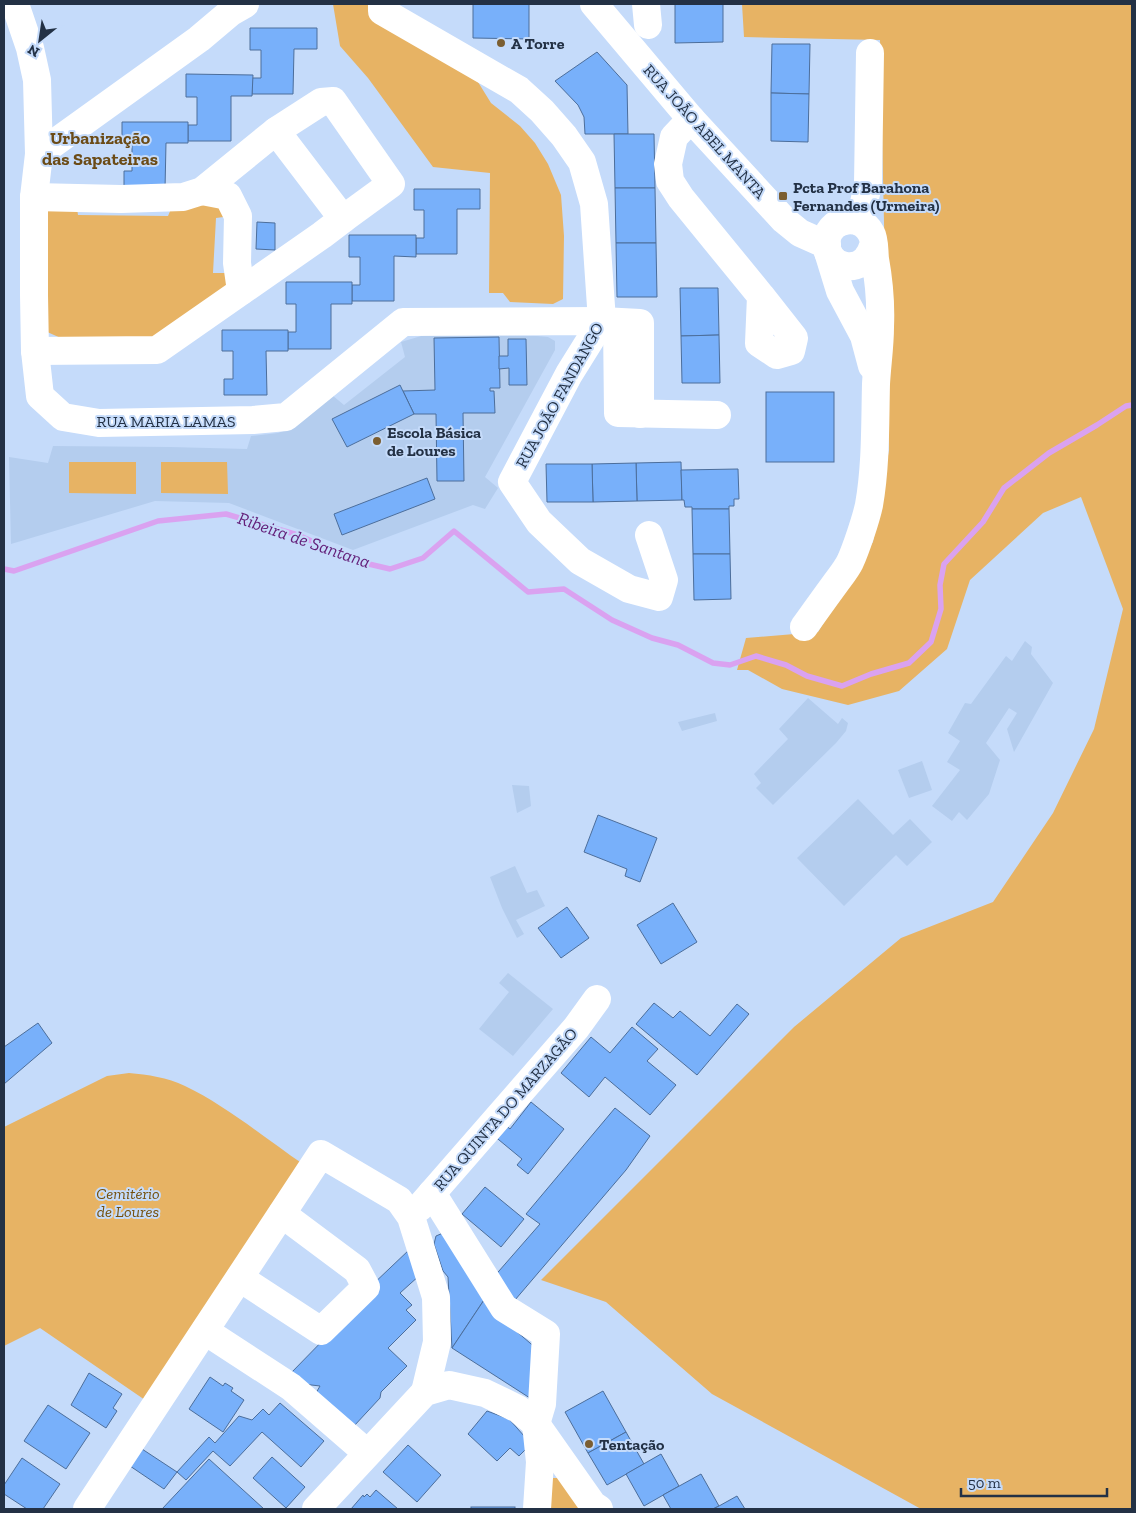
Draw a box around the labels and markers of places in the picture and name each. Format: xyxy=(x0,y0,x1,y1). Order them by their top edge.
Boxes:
place label: A Torre xyxy=(511,34,565,53)
marker: A Torre xyxy=(495,37,507,49)
place label: Pcta Prof Barahona Fernandes (Urmeira) xyxy=(793,178,940,215)
marker: Pcta Prof Barahona Fernandes (Urmeira) xyxy=(777,190,789,202)
place label: Escola Básica de Loures xyxy=(387,423,481,460)
marker: Escola Básica de Loures xyxy=(371,435,383,447)
place label: Tentação xyxy=(599,1435,665,1454)
marker: Tentação xyxy=(583,1438,595,1450)

